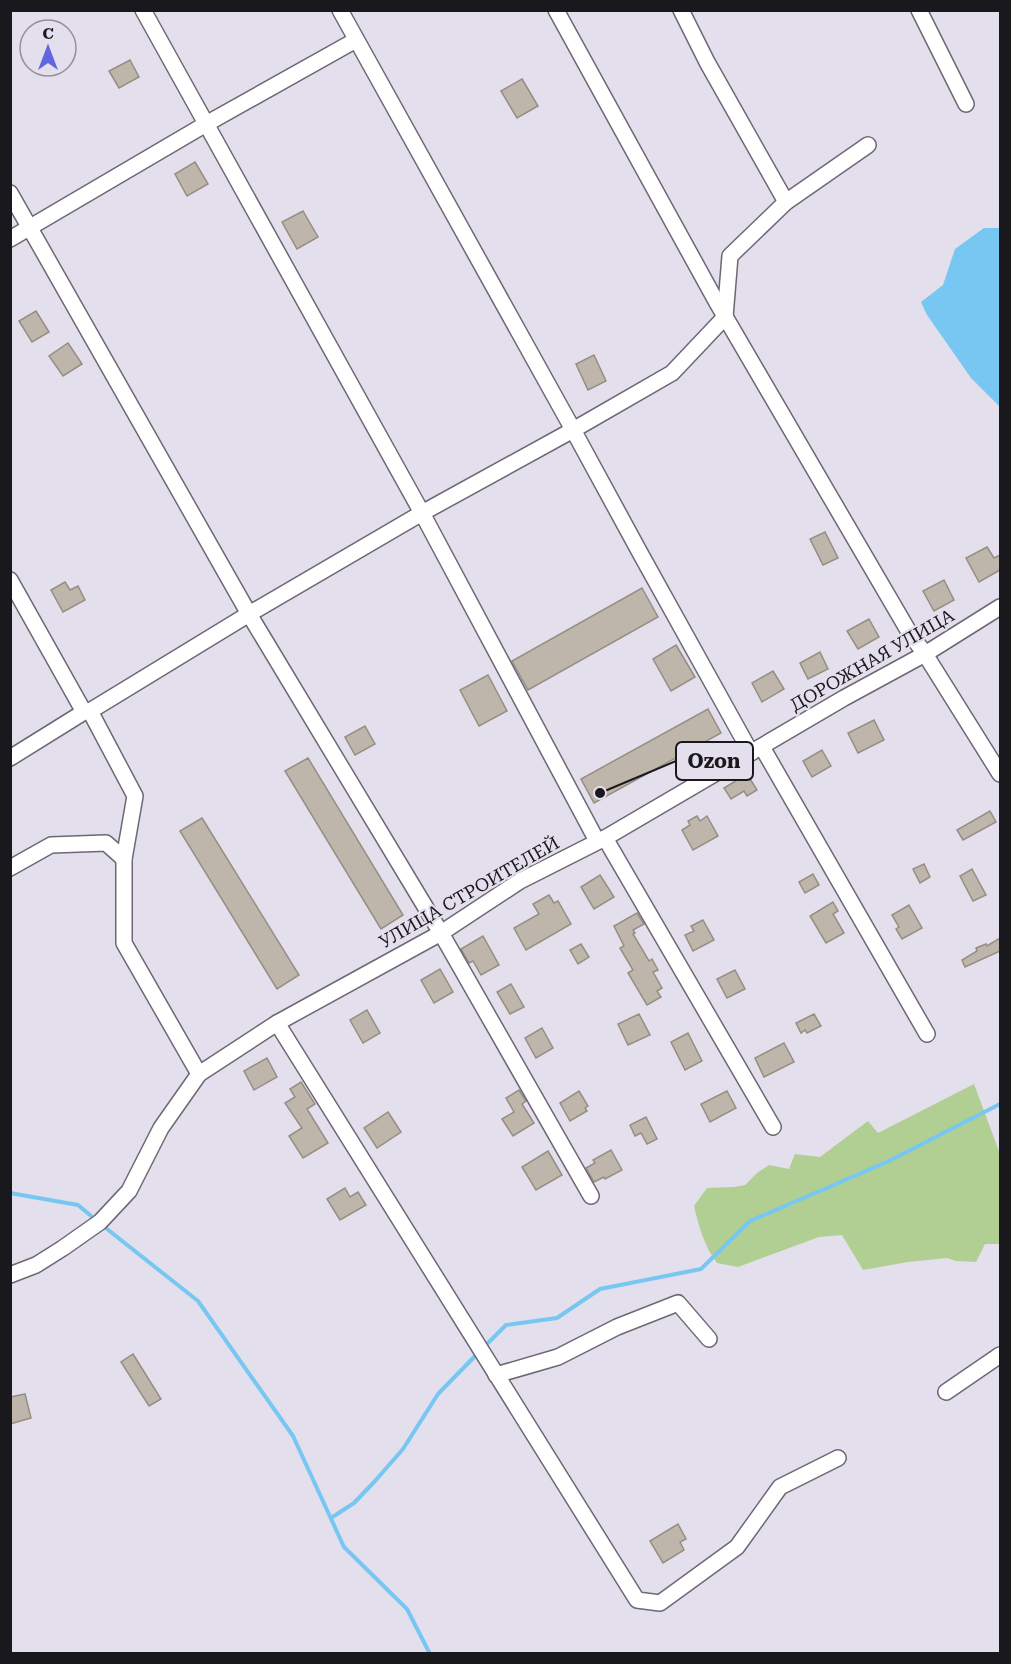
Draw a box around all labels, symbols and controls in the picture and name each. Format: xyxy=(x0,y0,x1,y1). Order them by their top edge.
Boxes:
north arrow xyxy=(18,18,78,78)
text: С xyxy=(42,24,54,43)
street label: ДОРОЖНАЯ УЛИЦА xyxy=(786,604,958,716)
callout: Ozon xyxy=(676,742,753,780)
text: Ozon xyxy=(688,749,741,773)
street label: УЛИЦА СТРОИТЕЛЕЙ xyxy=(375,832,563,952)

